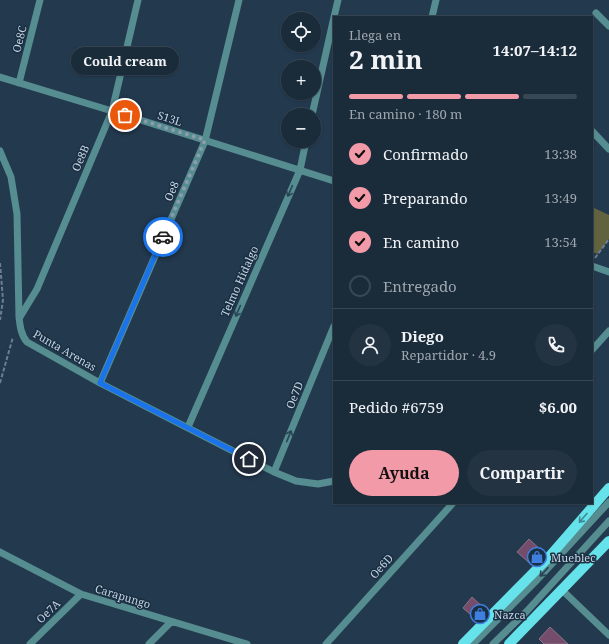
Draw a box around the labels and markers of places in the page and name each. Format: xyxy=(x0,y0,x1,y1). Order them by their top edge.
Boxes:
callout: Could cream xyxy=(71,47,179,75)
pin xyxy=(108,98,142,132)
pin xyxy=(232,442,266,476)
shop icon: Mueblec xyxy=(526,546,548,568)
place label: Mueblec xyxy=(551,550,596,565)
shop icon: Nazca xyxy=(469,603,491,625)
place label: Nazca xyxy=(494,607,526,622)

